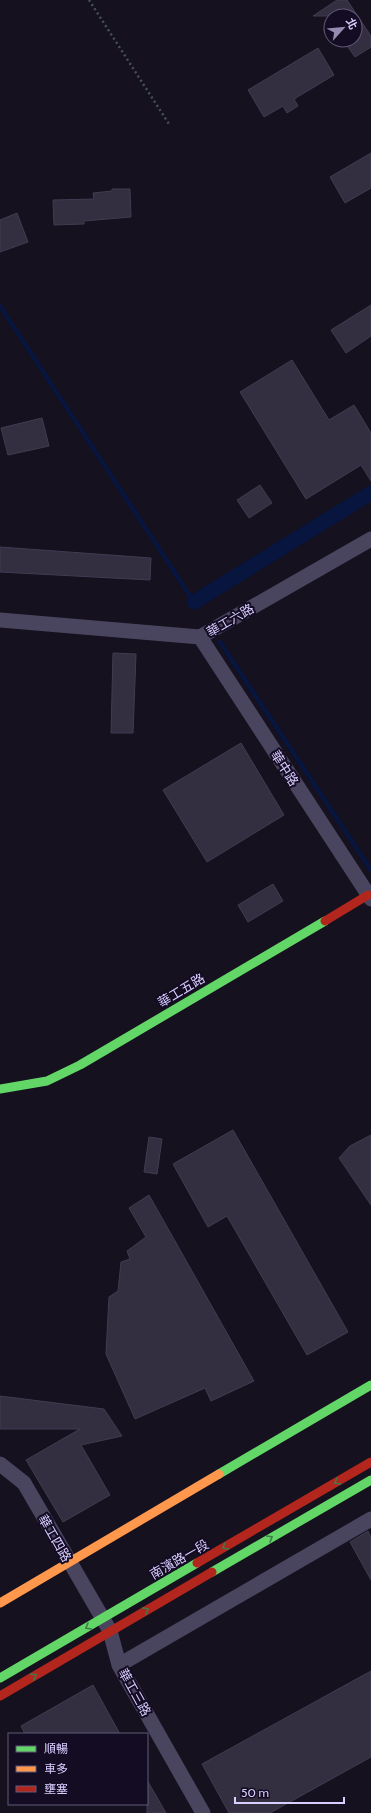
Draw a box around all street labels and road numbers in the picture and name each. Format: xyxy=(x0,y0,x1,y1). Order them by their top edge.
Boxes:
street label: 華工六路 xyxy=(203,600,257,640)
street label: 華中路 xyxy=(268,747,302,789)
street label: 華工五路 xyxy=(155,970,207,1010)
street label: 華工四路 xyxy=(35,1511,75,1565)
street label: 南濱路一段 xyxy=(147,1536,211,1582)
street label: 華工三路 xyxy=(115,1665,155,1719)

